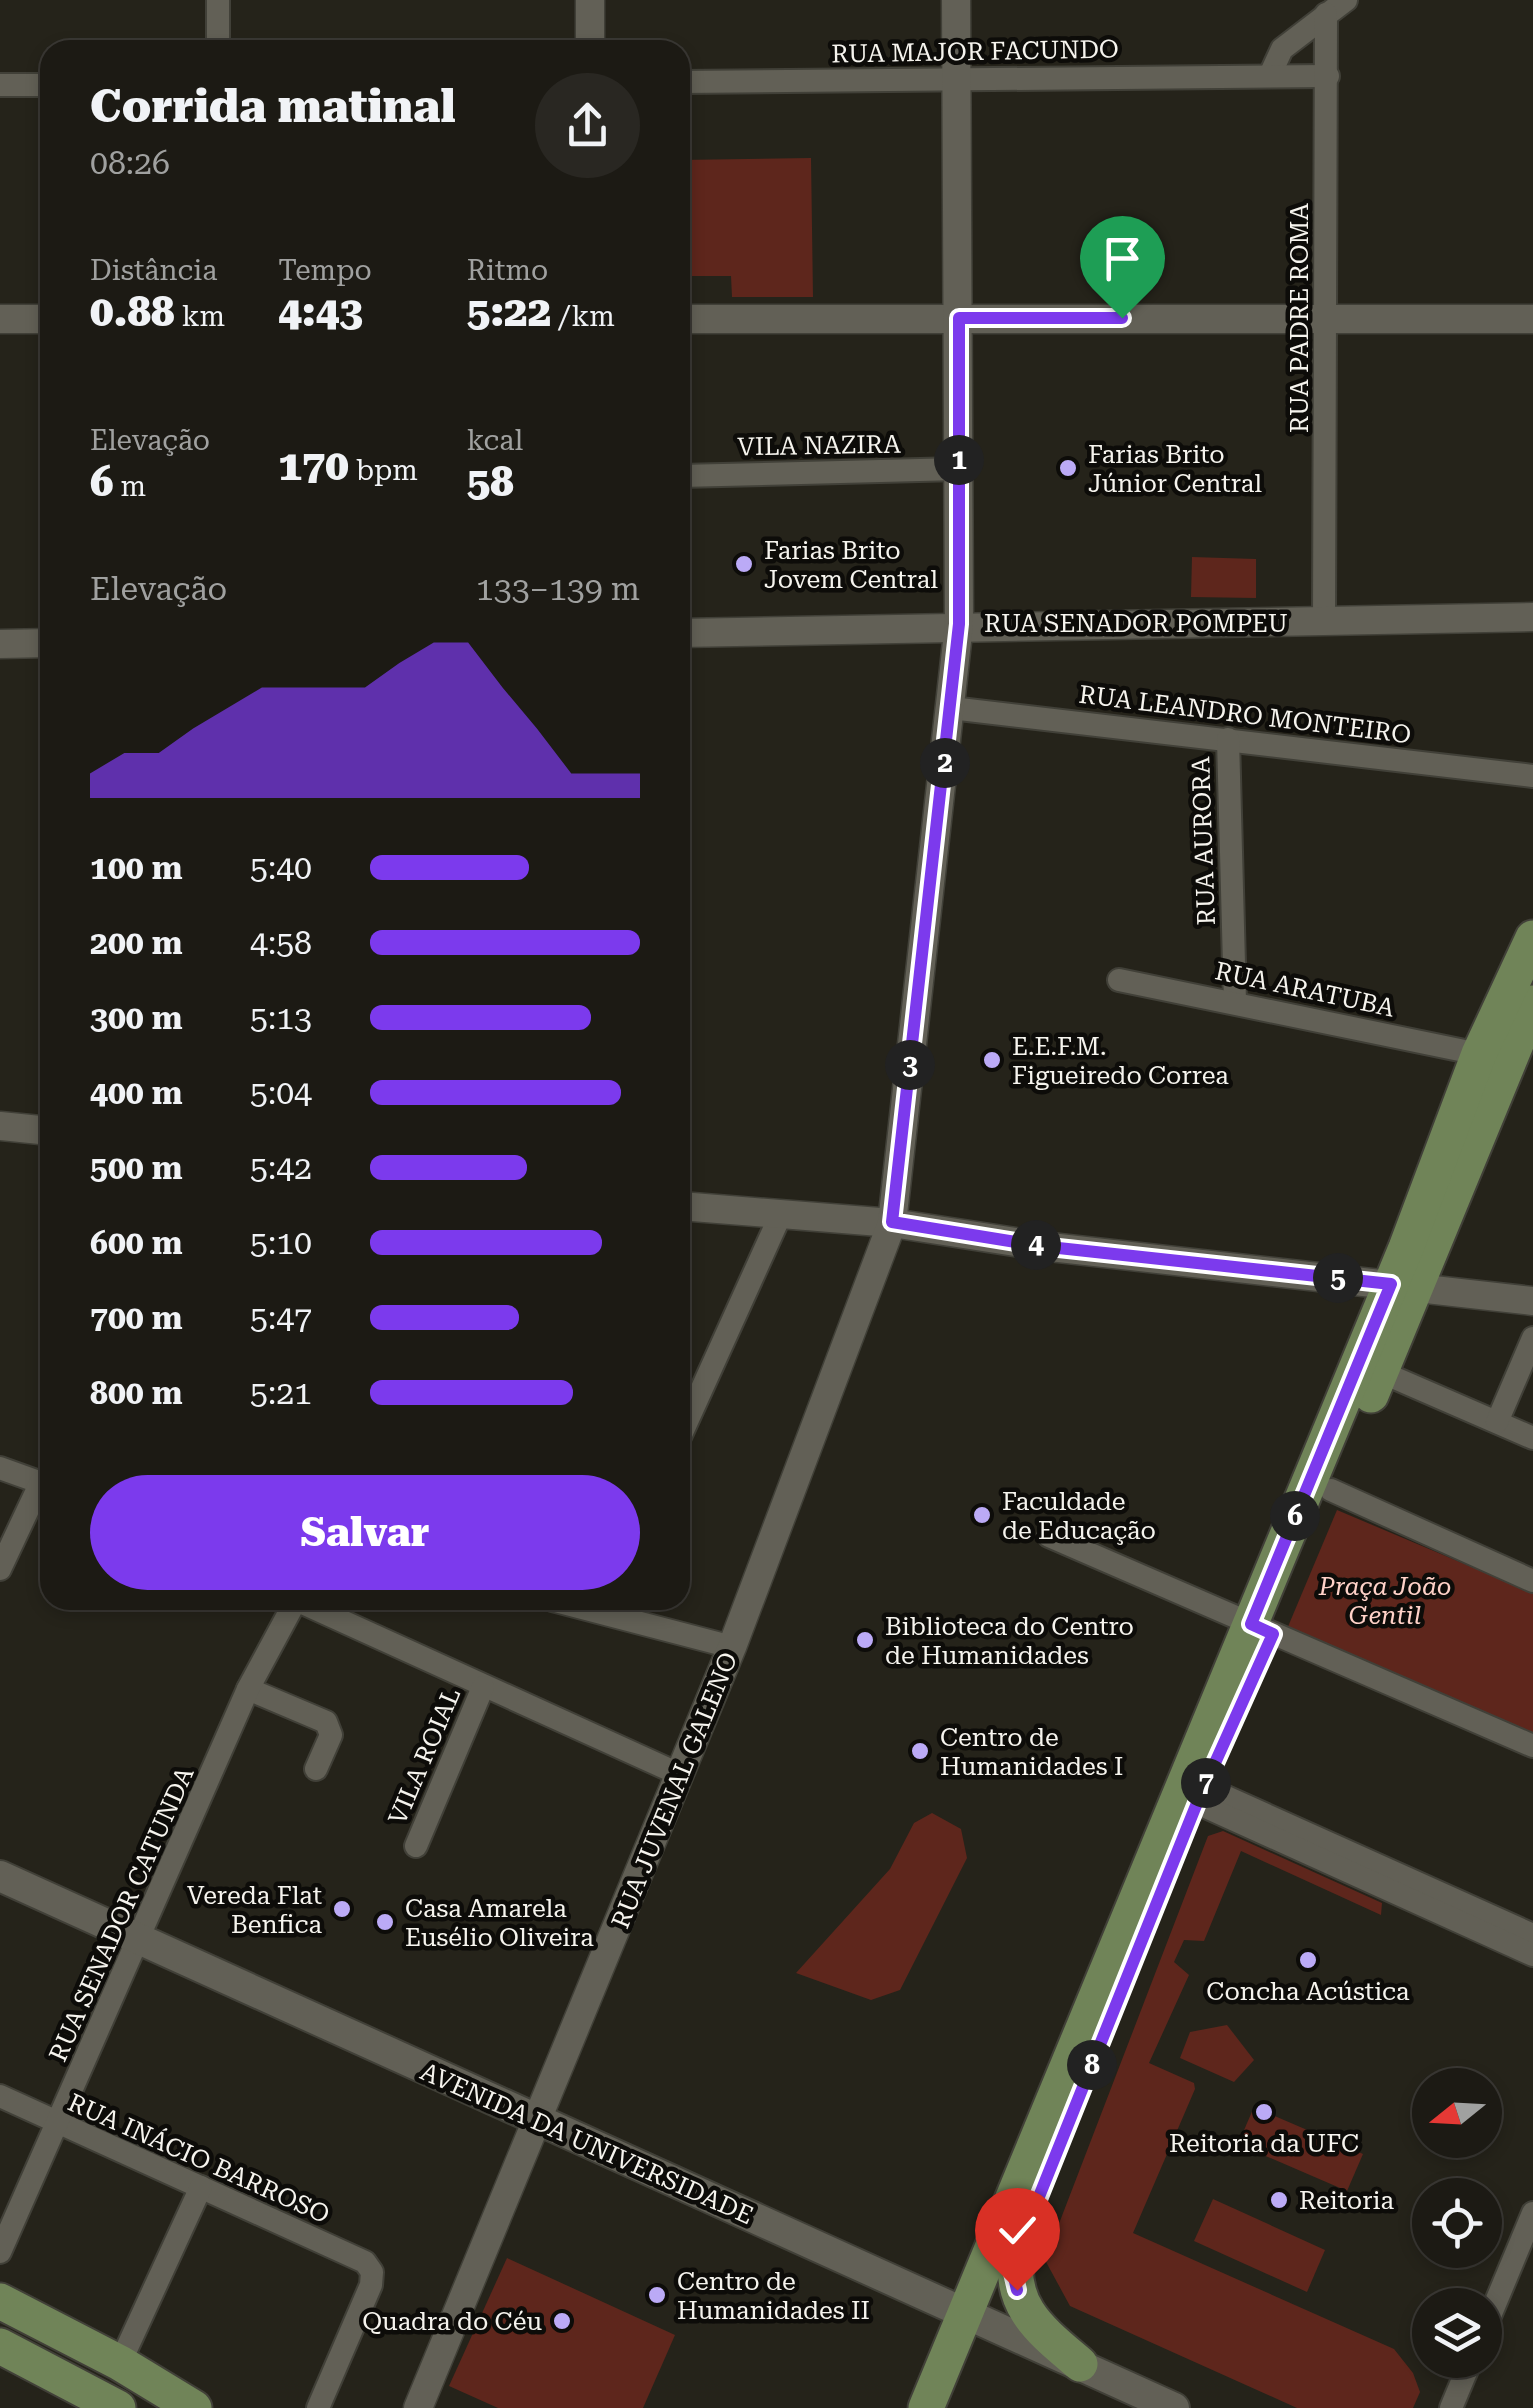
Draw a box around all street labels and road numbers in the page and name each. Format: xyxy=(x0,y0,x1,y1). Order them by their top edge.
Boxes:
street label: RUA MAJOR FACUNDO xyxy=(831,34,1119,69)
street label: RUA PADRE ROMA xyxy=(1285,203,1314,433)
street label: VILA NAZIRA xyxy=(737,430,902,461)
street label: RUA SENADOR POMPEU xyxy=(984,609,1288,638)
street label: RUA LEANDRO MONTEIRO xyxy=(1077,680,1413,749)
street label: RUA AURORA xyxy=(1186,756,1221,926)
street label: RUA ARATUBA xyxy=(1213,956,1398,1023)
street label: RUA JUVENAL GALENO xyxy=(606,1648,743,1932)
street label: VILA ROIAL xyxy=(383,1683,466,1829)
street label: RUA SENADOR CATUNDA xyxy=(43,1762,200,2066)
street label: AVENIDA DA UNIVERSIDADE xyxy=(416,2057,758,2230)
street label: RUA INÁCIO BARROSO xyxy=(64,2088,334,2229)

